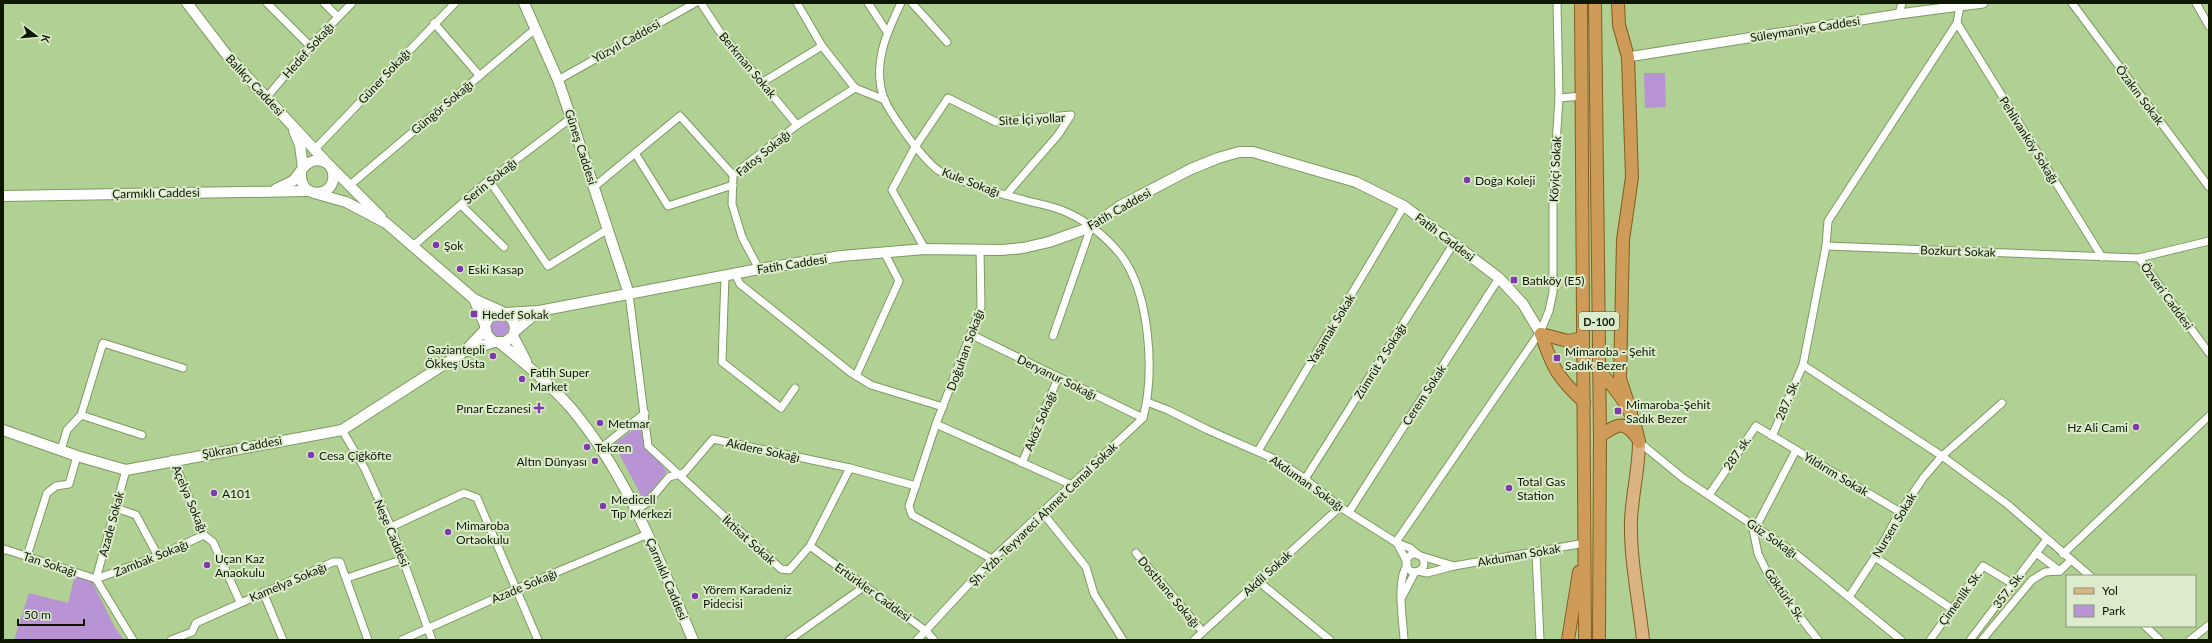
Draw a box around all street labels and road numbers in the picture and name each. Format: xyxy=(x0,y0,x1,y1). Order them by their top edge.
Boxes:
street label: Süleymaniye Caddesi xyxy=(1749,13,1861,45)
street label: Yüzyıl Caddesi xyxy=(589,16,663,66)
street label: Hedef Sokağı xyxy=(279,19,337,81)
street label: Berkman Sokak xyxy=(716,29,781,102)
street label: Güner Sokağı xyxy=(355,45,413,107)
street label: Balıkçı Caddesi xyxy=(223,51,287,119)
street label: Özakın Sokak xyxy=(2113,62,2168,129)
street label: Güngör Sokağı xyxy=(408,77,476,137)
street label: Pehlivanköy Sokağı xyxy=(1996,94,2062,186)
street label: Güneş Caddesi xyxy=(562,107,600,187)
street label: Site İçi yollar xyxy=(998,110,1066,128)
street label: Fatoş Sokağı xyxy=(733,127,793,179)
street label: Köyiçi Sokak xyxy=(1546,135,1564,202)
street label: Serin Sokağı xyxy=(460,155,520,207)
street label: Kule Sokağı xyxy=(940,164,1002,200)
street label: Çarmıklı Caddesi xyxy=(112,185,200,201)
street label: Fatih Caddesi xyxy=(1085,185,1154,233)
street label: Fatih Caddesi xyxy=(1412,210,1478,264)
street label: Bozkurt Sokak xyxy=(1920,242,1997,260)
street label: Fatih Caddesi xyxy=(756,251,828,277)
street label: Özveri Caddesi xyxy=(2138,259,2196,333)
street label: Yaşamak Sokak xyxy=(1304,290,1358,367)
street label: Doğuhan Sokağı xyxy=(943,307,987,393)
road number: D-100 xyxy=(1579,312,1619,330)
street label: Zümrüt 2 Sokağı xyxy=(1351,320,1409,402)
street label: Deryanur Sokağı xyxy=(1015,351,1099,403)
street label: Cerem Sokak xyxy=(1399,361,1450,428)
street label: 287. Sk. xyxy=(1772,378,1802,422)
street label: Aköz Sokağı xyxy=(1021,389,1059,453)
street label: Şükran Caddesi xyxy=(201,433,283,461)
street label: 287 sk. xyxy=(1720,433,1754,473)
street label: Akdere Sokağı xyxy=(725,435,801,465)
street label: Şh. Yzb. Teyyareci Ahmet Cemal Sokak xyxy=(966,438,1121,589)
street label: Yıldırım Sokak xyxy=(1801,449,1872,500)
street label: Akduman Sokağı xyxy=(1267,452,1347,514)
street label: Açelya Sokağı xyxy=(169,463,211,535)
street label: Azade Sokak xyxy=(95,489,127,558)
street label: Nursen Sokak xyxy=(1869,489,1920,560)
street label: Neşe Caddesi xyxy=(371,497,413,569)
street label: İktisat Sokak xyxy=(719,512,779,568)
street label: Güz Sokağı xyxy=(1744,515,1800,561)
street label: Zambak Sokağı xyxy=(111,536,191,580)
street label: Çarmıklı Caddesi xyxy=(643,536,691,622)
street label: Akduman Sokak xyxy=(1476,540,1563,570)
street label: Akdil Sokak xyxy=(1239,546,1295,599)
street label: Tan Sokağı xyxy=(21,548,79,580)
street label: Dosthane Sokağı xyxy=(1135,553,1203,631)
street label: Kamelya Sokağı xyxy=(247,559,329,605)
street label: Ertürkler Caddesi xyxy=(832,559,914,625)
street label: Azade Sokağı xyxy=(489,565,559,607)
street label: Göktürk Sk. xyxy=(1761,566,1809,625)
street label: Çimenlik Sk. xyxy=(1935,568,1985,628)
street label: 357. Sk. xyxy=(1989,569,2027,611)

